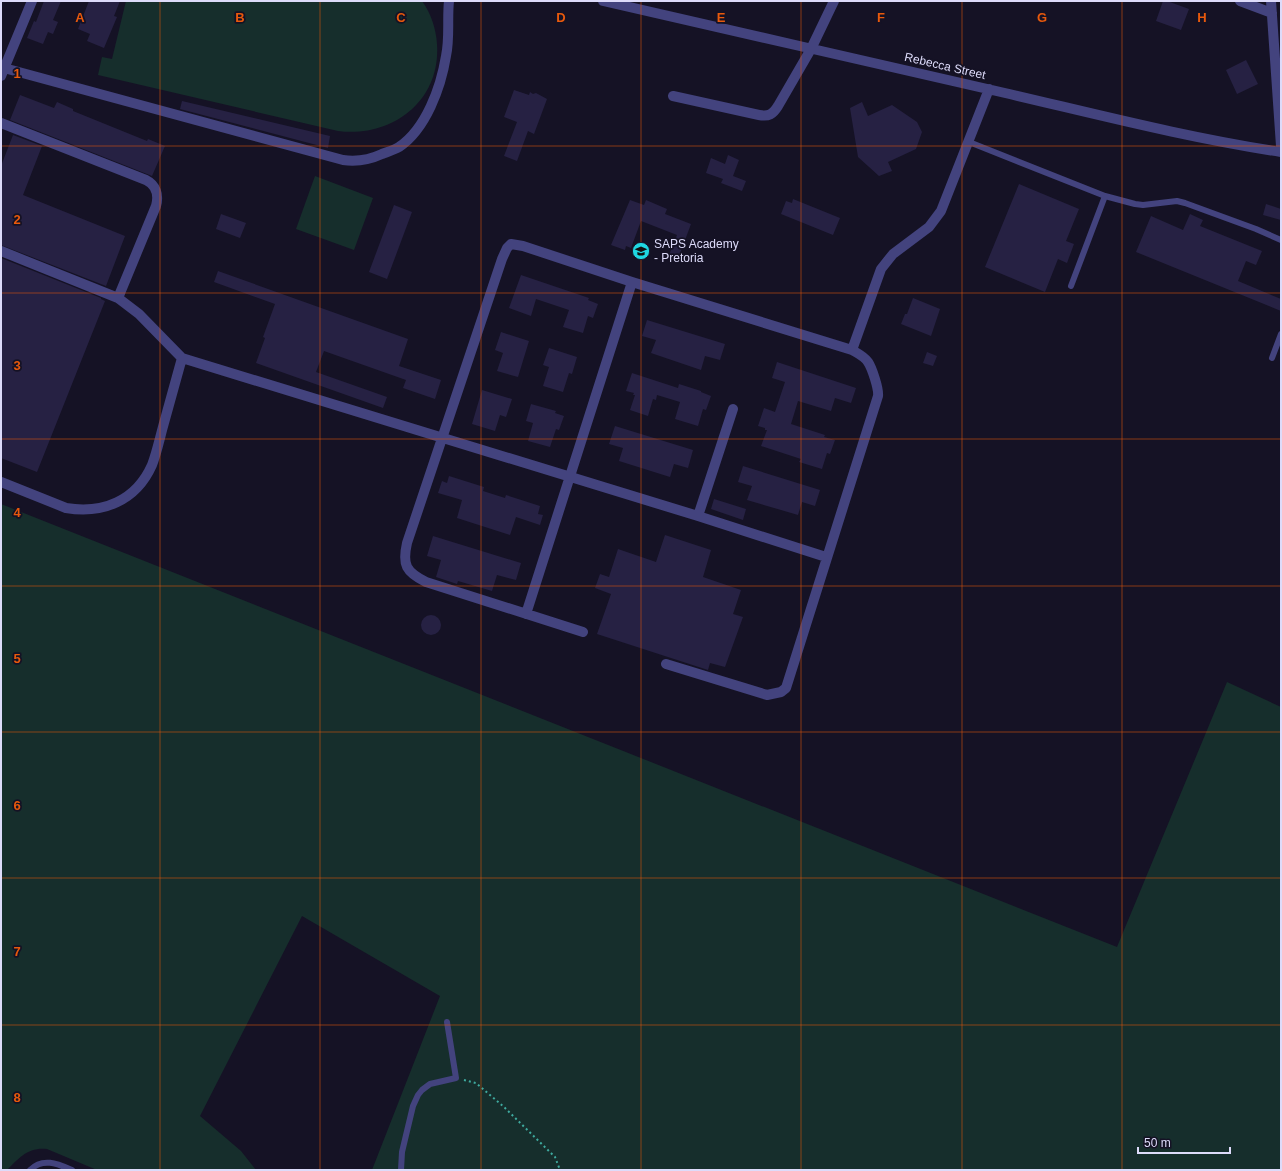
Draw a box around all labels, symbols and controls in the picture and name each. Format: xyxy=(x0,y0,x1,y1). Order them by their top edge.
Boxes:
text: A xyxy=(75,10,85,25)
text: B xyxy=(235,10,245,25)
text: C xyxy=(396,10,406,25)
text: D xyxy=(556,10,566,25)
text: E xyxy=(717,10,726,25)
text: F xyxy=(877,10,885,25)
text: G xyxy=(1037,10,1047,25)
text: H xyxy=(1197,10,1207,25)
street label: Rebecca Street xyxy=(903,50,988,82)
text: 1 xyxy=(13,66,21,81)
text: 2 xyxy=(13,212,21,227)
place label: SAPS Academy - Pretoria xyxy=(654,237,739,265)
school or university icon: SAPS Academy - Pretoria xyxy=(631,241,651,261)
text: 3 xyxy=(13,358,21,373)
text: 4 xyxy=(13,505,21,520)
text: 5 xyxy=(13,651,21,666)
text: 6 xyxy=(13,798,21,813)
text: 7 xyxy=(13,944,21,959)
text: 8 xyxy=(13,1090,21,1105)
scale bar xyxy=(1138,1129,1230,1155)
text: 50 m xyxy=(1144,1136,1171,1150)

